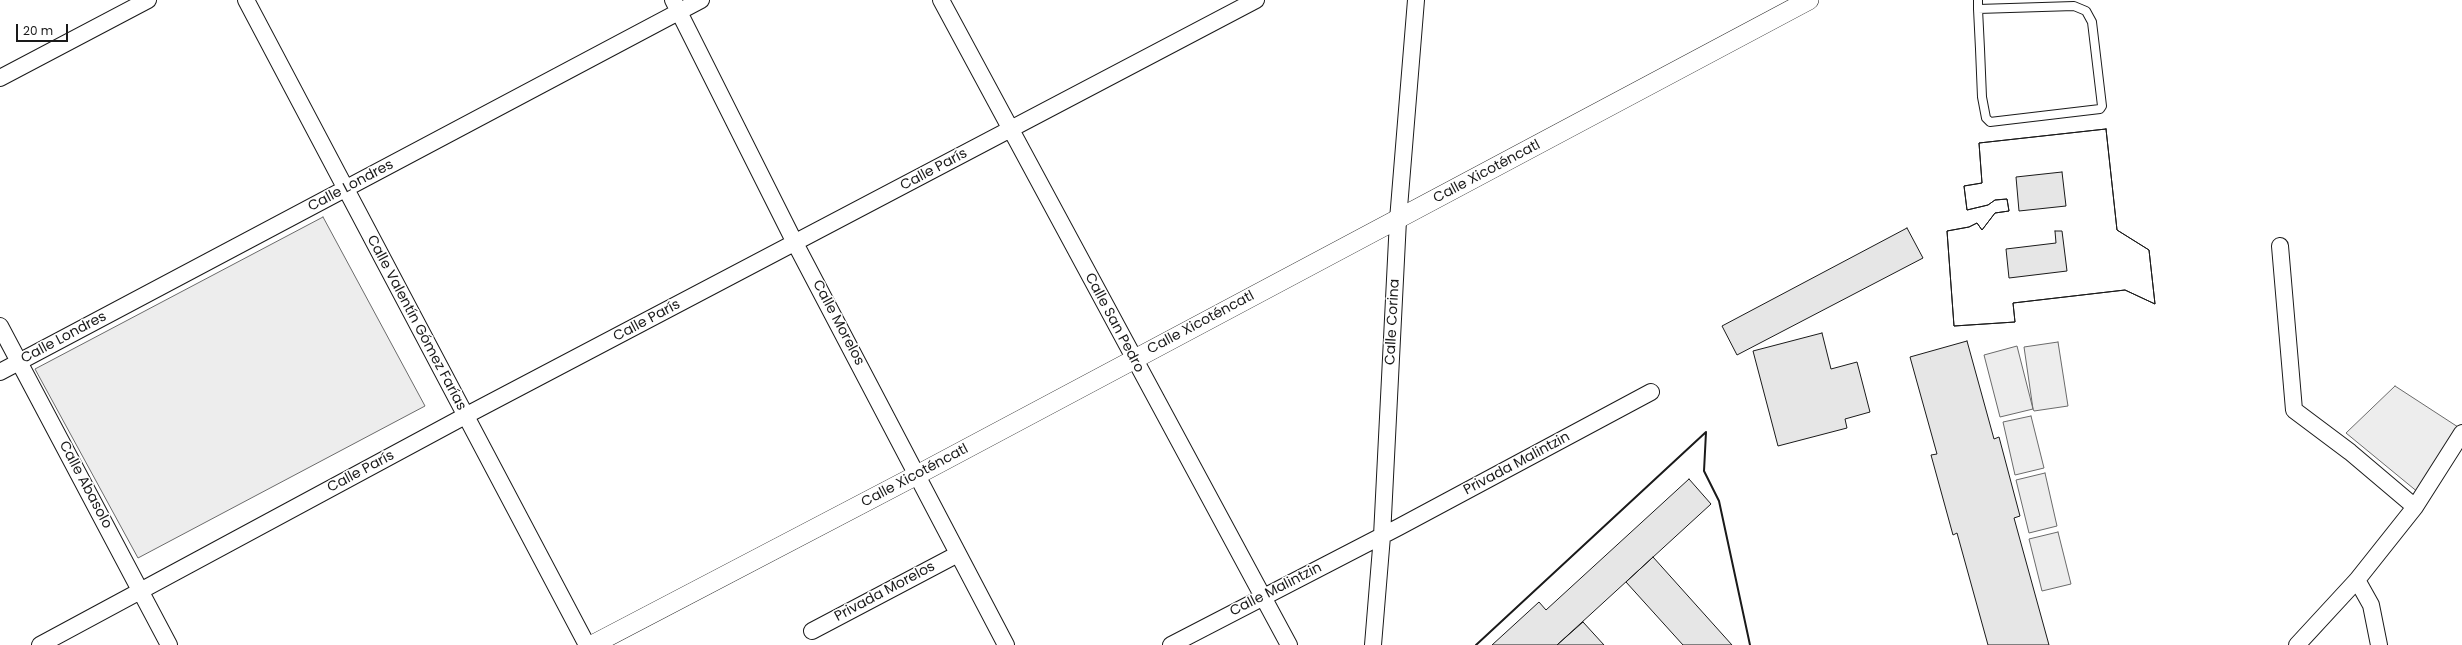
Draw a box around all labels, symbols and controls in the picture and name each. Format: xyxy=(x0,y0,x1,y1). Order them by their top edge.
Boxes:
scale bar xyxy=(18,16,70,42)
text: 20 m xyxy=(23,22,53,39)
street label: Calle Xicoténcatl xyxy=(1431,137,1543,207)
street label: Calle París xyxy=(898,145,970,195)
street label: Calle Londres xyxy=(305,156,397,216)
street label: Calle Valentín Gómez Farías xyxy=(363,233,469,413)
street label: Calle San Pedro xyxy=(1081,270,1147,376)
street label: Calle Morelos xyxy=(808,277,868,369)
street label: Calle Corina xyxy=(1382,278,1404,366)
street label: Calle Xicoténcatl xyxy=(1145,288,1257,358)
street label: Calle París xyxy=(611,296,683,346)
street label: Calle Londres xyxy=(18,308,110,368)
street label: Privada Malintzin xyxy=(1461,429,1573,499)
street label: Calle Abasolo xyxy=(55,438,115,532)
street label: Calle Xicoténcatl xyxy=(859,441,971,511)
street label: Calle París xyxy=(325,447,397,497)
street label: Privada Morelos xyxy=(832,558,938,626)
street label: Calle Malintzin xyxy=(1227,560,1325,620)

